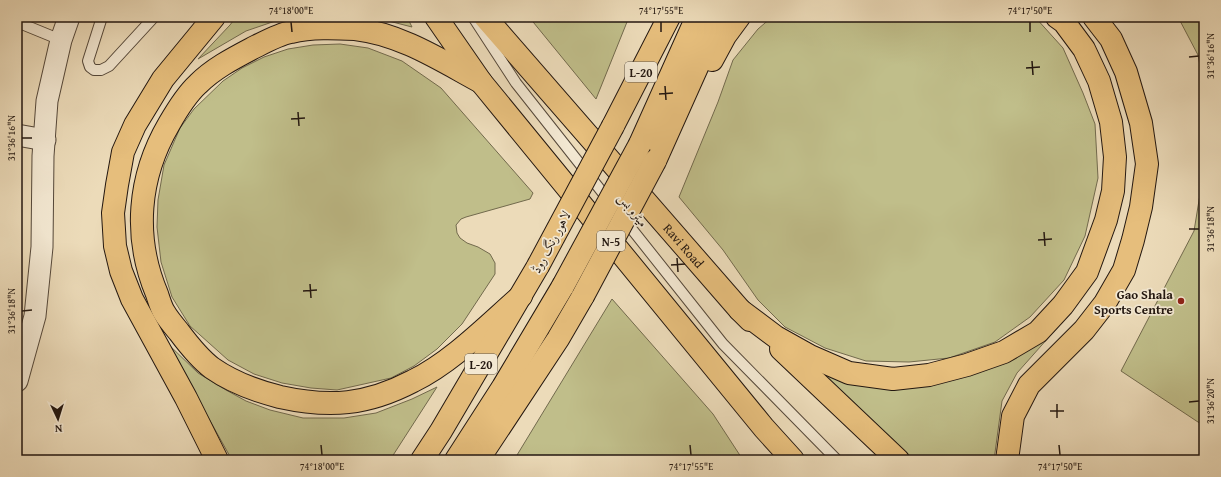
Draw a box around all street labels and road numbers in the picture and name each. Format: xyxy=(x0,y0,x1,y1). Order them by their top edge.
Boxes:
road number: L-20 xyxy=(625,62,657,82)
street label: میٹرو بس xyxy=(614,189,652,231)
street label: لاہور رنگ روڈ xyxy=(527,207,575,277)
street label: Ravi Road xyxy=(659,219,709,272)
road number: N-5 xyxy=(597,231,625,251)
road number: L-20 xyxy=(465,354,497,374)

